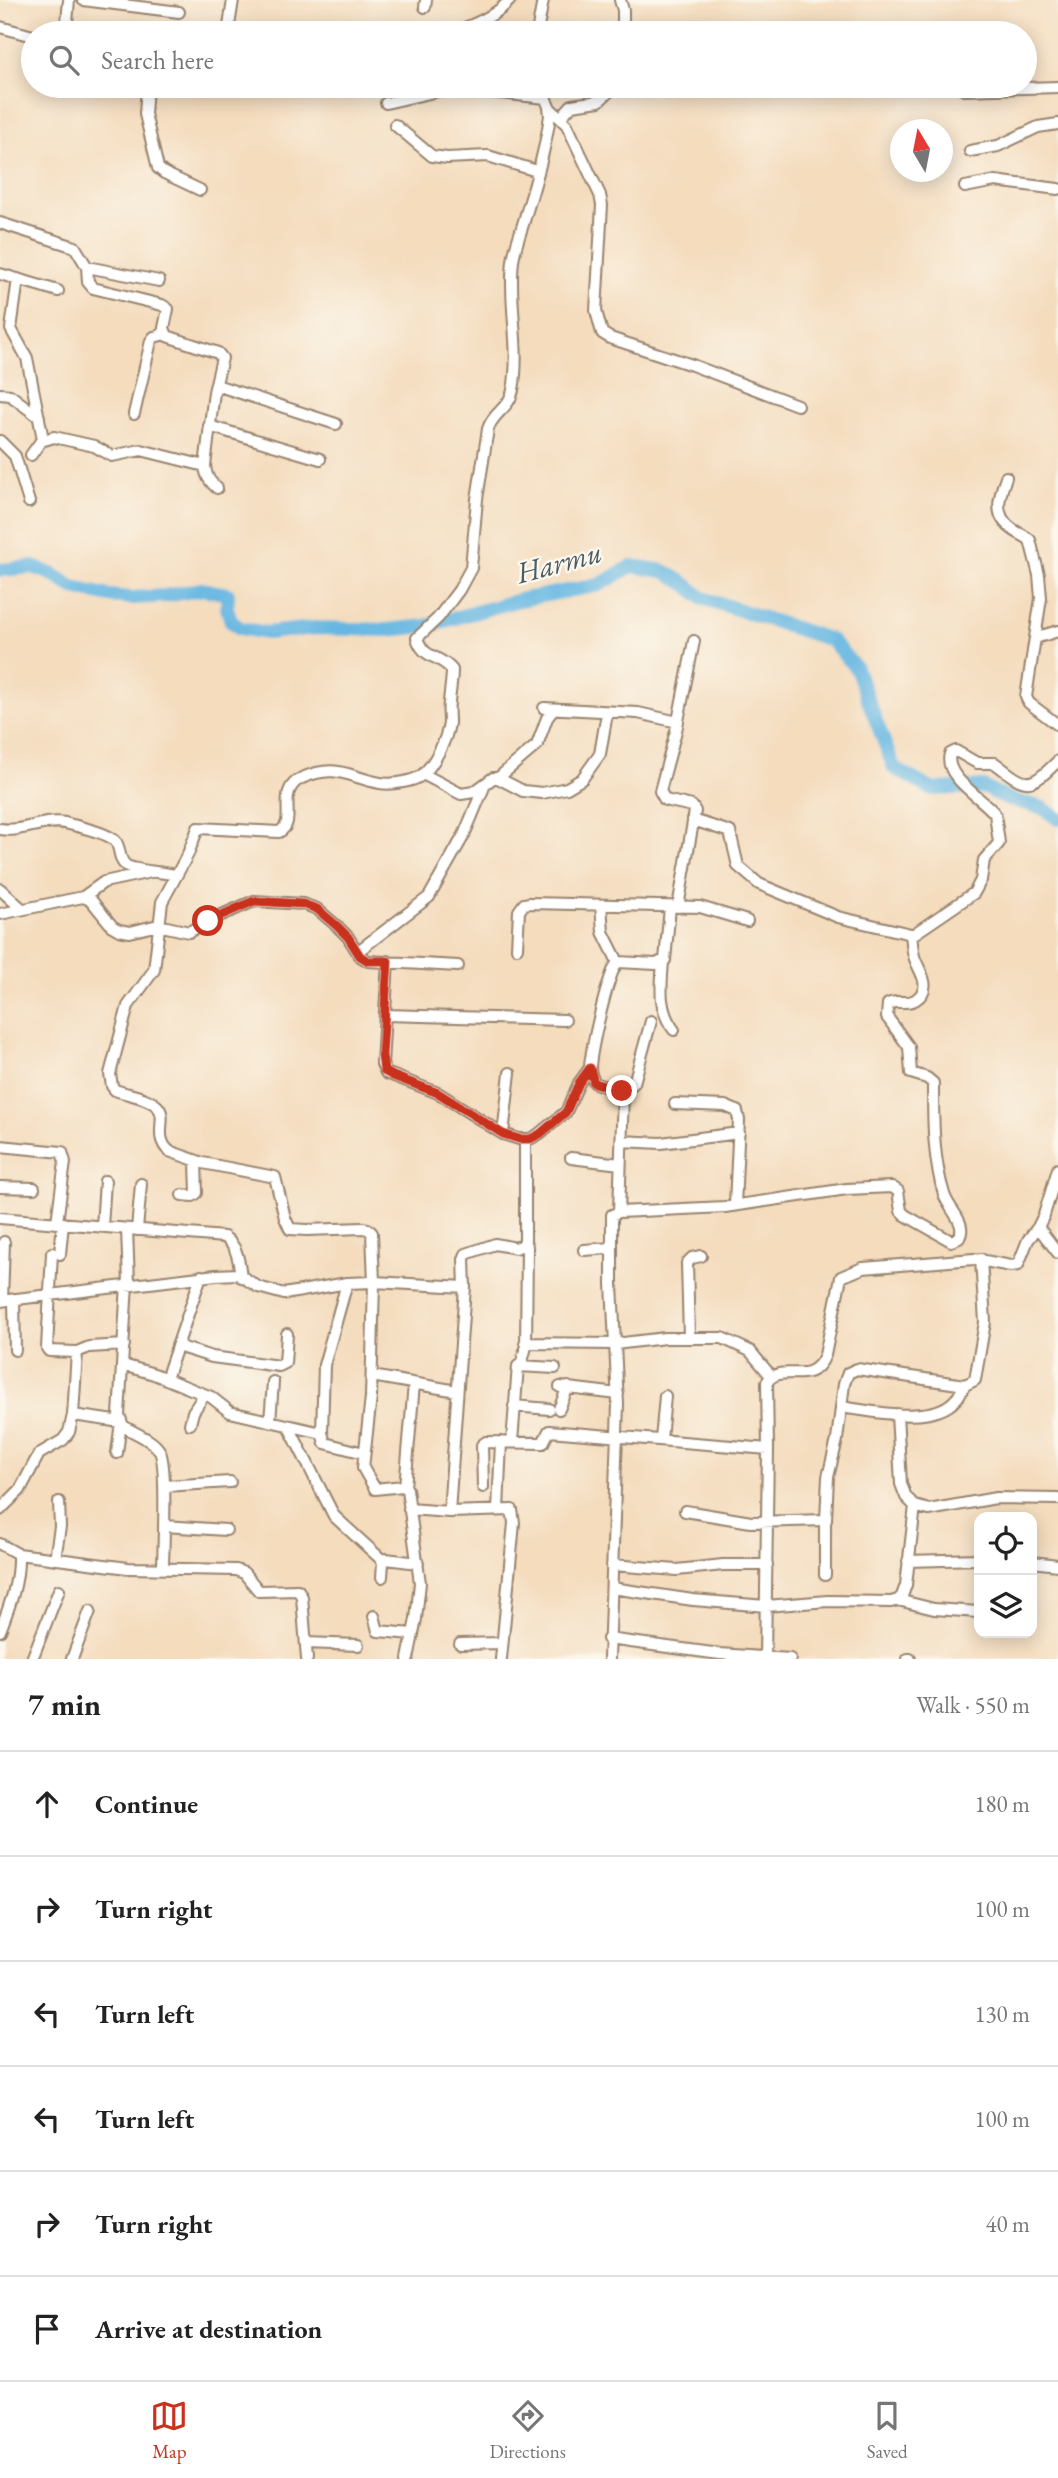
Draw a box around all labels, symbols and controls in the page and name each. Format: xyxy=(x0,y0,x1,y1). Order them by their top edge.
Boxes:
search box xyxy=(21,21,1037,98)
icon: search xyxy=(45,41,83,79)
text: Search here xyxy=(101,43,214,77)
north arrow xyxy=(890,119,953,182)
water label: Harmu xyxy=(511,532,606,592)
route start xyxy=(192,905,223,936)
route end xyxy=(606,1075,637,1106)
map controls xyxy=(974,1512,1037,1638)
button: locate xyxy=(974,1512,1037,1575)
button: layers xyxy=(974,1575,1037,1638)
text: 7 min xyxy=(28,1685,101,1724)
text: Walk · 550 m xyxy=(916,1690,1030,1720)
icon: ahead xyxy=(28,1785,66,1823)
text: Continue xyxy=(95,1787,198,1821)
text: 180 m xyxy=(974,1789,1030,1819)
icon: right xyxy=(28,1890,66,1928)
text: Turn right xyxy=(95,1892,213,1926)
text: 100 m xyxy=(974,1894,1030,1924)
icon: left xyxy=(28,1995,66,2033)
text: Turn left xyxy=(95,1997,194,2031)
text: 130 m xyxy=(974,1999,1030,2029)
icon: left xyxy=(28,2100,66,2138)
text: Turn left xyxy=(95,2102,194,2136)
text: 100 m xyxy=(974,2104,1030,2134)
icon: right xyxy=(28,2205,66,2243)
text: Turn right xyxy=(95,2207,213,2241)
text: 40 m xyxy=(985,2209,1030,2239)
icon: arrive xyxy=(28,2310,66,2348)
text: Arrive at destination xyxy=(95,2312,322,2346)
tab: Map xyxy=(150,2397,188,2464)
tab: Directions xyxy=(489,2397,566,2464)
tab: Saved xyxy=(867,2397,908,2464)

